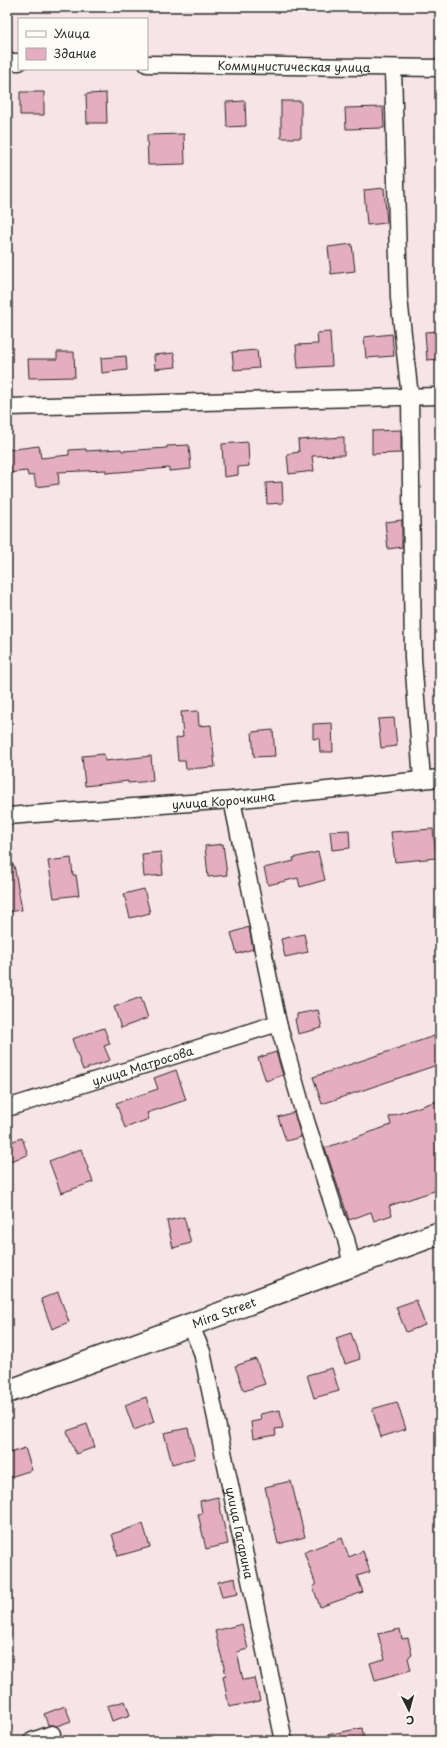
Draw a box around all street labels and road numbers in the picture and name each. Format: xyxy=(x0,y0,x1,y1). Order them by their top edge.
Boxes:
street label: Коммунистическая улица xyxy=(217,56,371,76)
street label: улица Корочкина xyxy=(171,786,276,813)
street label: улица Матросова xyxy=(90,1041,196,1090)
street label: Mira Street xyxy=(189,1292,258,1332)
street label: улица Гагарина xyxy=(222,1485,259,1581)

